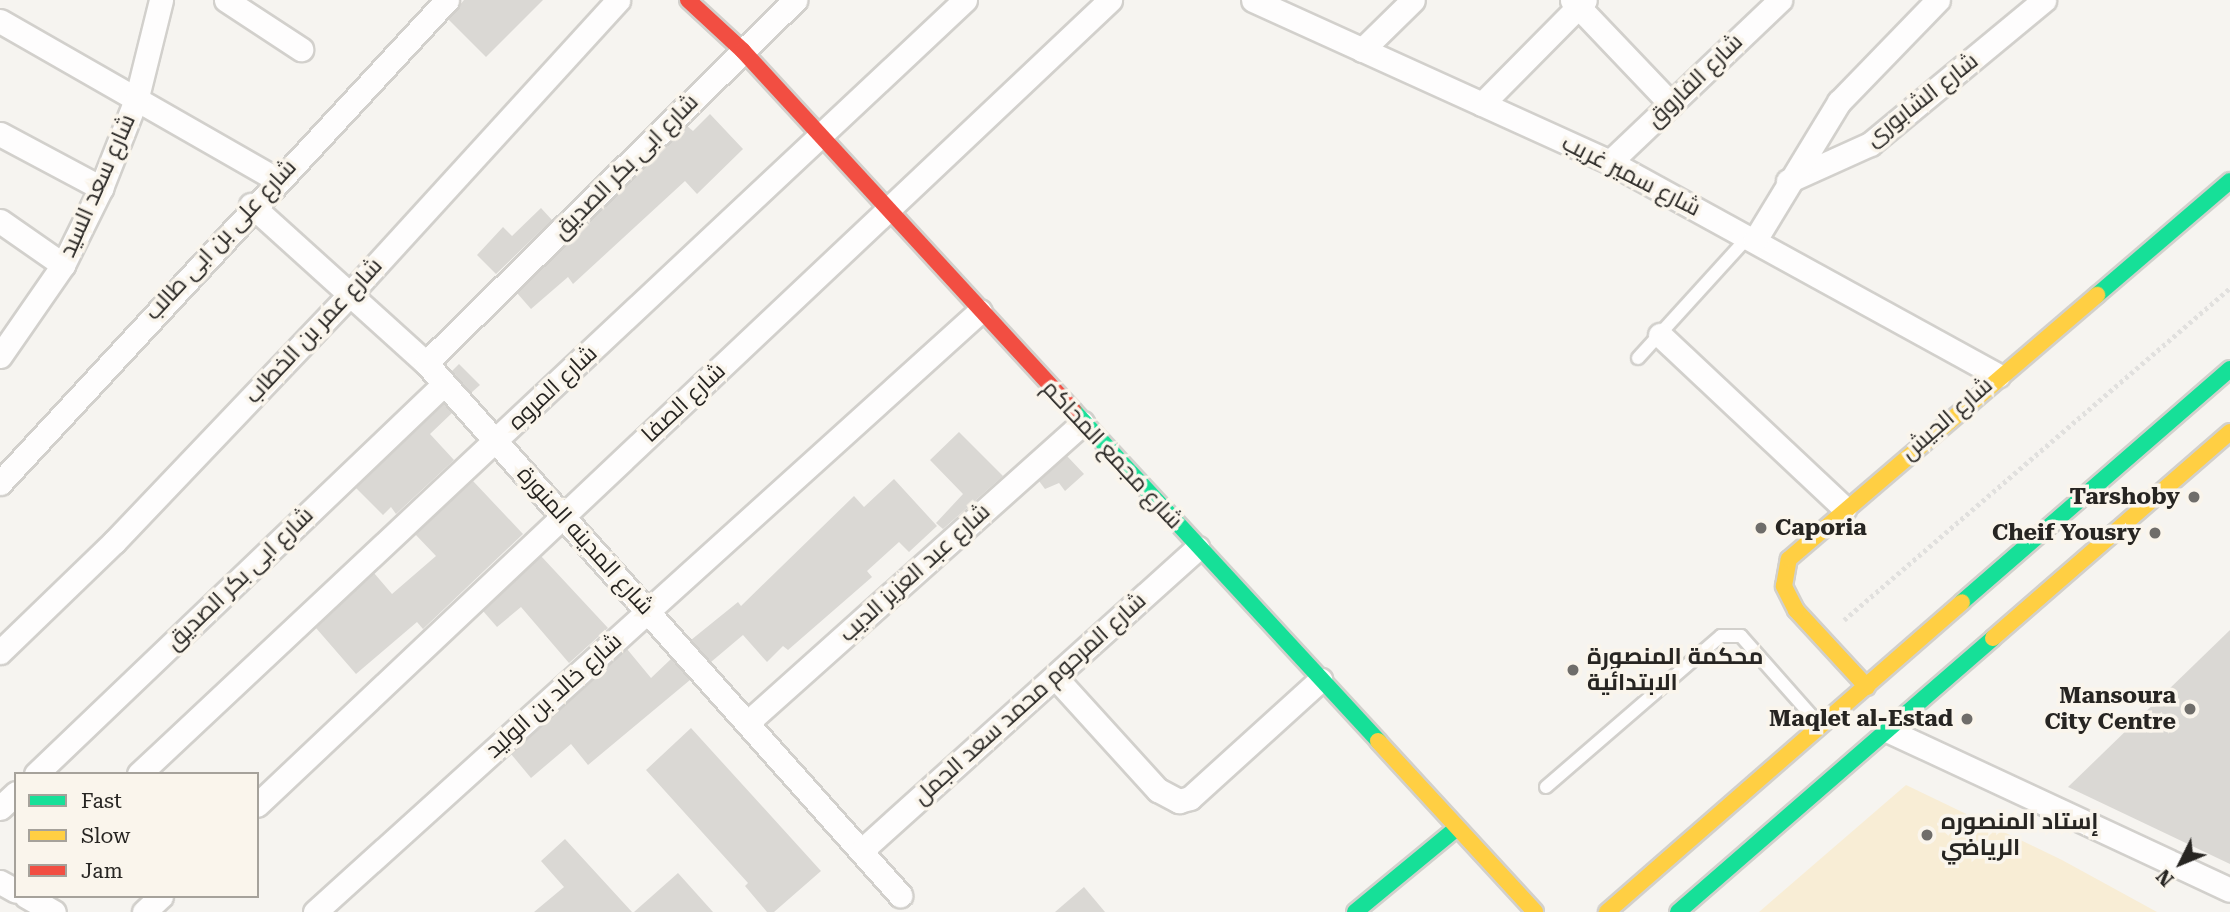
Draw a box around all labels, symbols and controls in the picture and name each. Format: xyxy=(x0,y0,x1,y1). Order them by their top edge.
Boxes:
street label: شارع الفاروق xyxy=(1641,28,1749,134)
street label: شارع الشابورى xyxy=(1860,47,1984,153)
street label: شارع ابى بكر الصديق xyxy=(548,89,704,245)
street label: شارع سعد السيد xyxy=(54,110,142,262)
street label: شارع سمير غريب xyxy=(1557,129,1705,223)
street label: شارع على بن ابى طالب xyxy=(139,154,303,326)
street label: شارع عمر بن الخطاب xyxy=(240,253,388,409)
street label: شارع المروه xyxy=(503,340,603,436)
street label: شارع الصفا xyxy=(637,357,731,449)
street label: شارع الجيش xyxy=(1896,372,1998,466)
street label: شارع مجمع المحاكم xyxy=(1036,375,1188,535)
street label: شارع المدينه المنورة xyxy=(511,461,659,621)
place label: Tarshoby xyxy=(2070,483,2180,511)
marker: Tarshoby xyxy=(2186,489,2202,505)
street label: شارع عبد العزيز الديب xyxy=(834,498,996,648)
street label: شارع ابى بكر الصديق xyxy=(161,502,319,656)
place label: Caporia xyxy=(1775,514,1867,542)
place label: Cheif Yousry xyxy=(1992,519,2141,547)
marker: Caporia xyxy=(1753,520,1769,536)
marker: Cheif Yousry xyxy=(2147,525,2163,541)
street label: شارع المرحوم محمد سعد الجمل xyxy=(908,587,1152,811)
street label: شارع خالد بن الوليد xyxy=(480,628,628,764)
place label: محكمة المنصورة الابتدائية xyxy=(1587,643,1763,697)
marker: محكمة المنصورة الابتدائية xyxy=(1565,662,1581,678)
place label: Mansoura City Centre xyxy=(2044,682,2176,736)
marker: Mansoura City Centre xyxy=(2182,701,2198,717)
place label: Maqlet al-Estad xyxy=(1769,705,1953,733)
marker: Maqlet al-Estad xyxy=(1959,711,1975,727)
legend xyxy=(14,772,259,898)
text: Fast xyxy=(81,789,122,813)
place label: إستاد المنصوره الرياضي xyxy=(1941,808,2098,862)
text: Slow xyxy=(81,824,130,848)
marker: إستاد المنصوره الرياضي xyxy=(1919,827,1935,843)
north arrow xyxy=(2146,828,2216,898)
text: Jam xyxy=(81,859,123,883)
text: N xyxy=(2152,864,2179,891)

